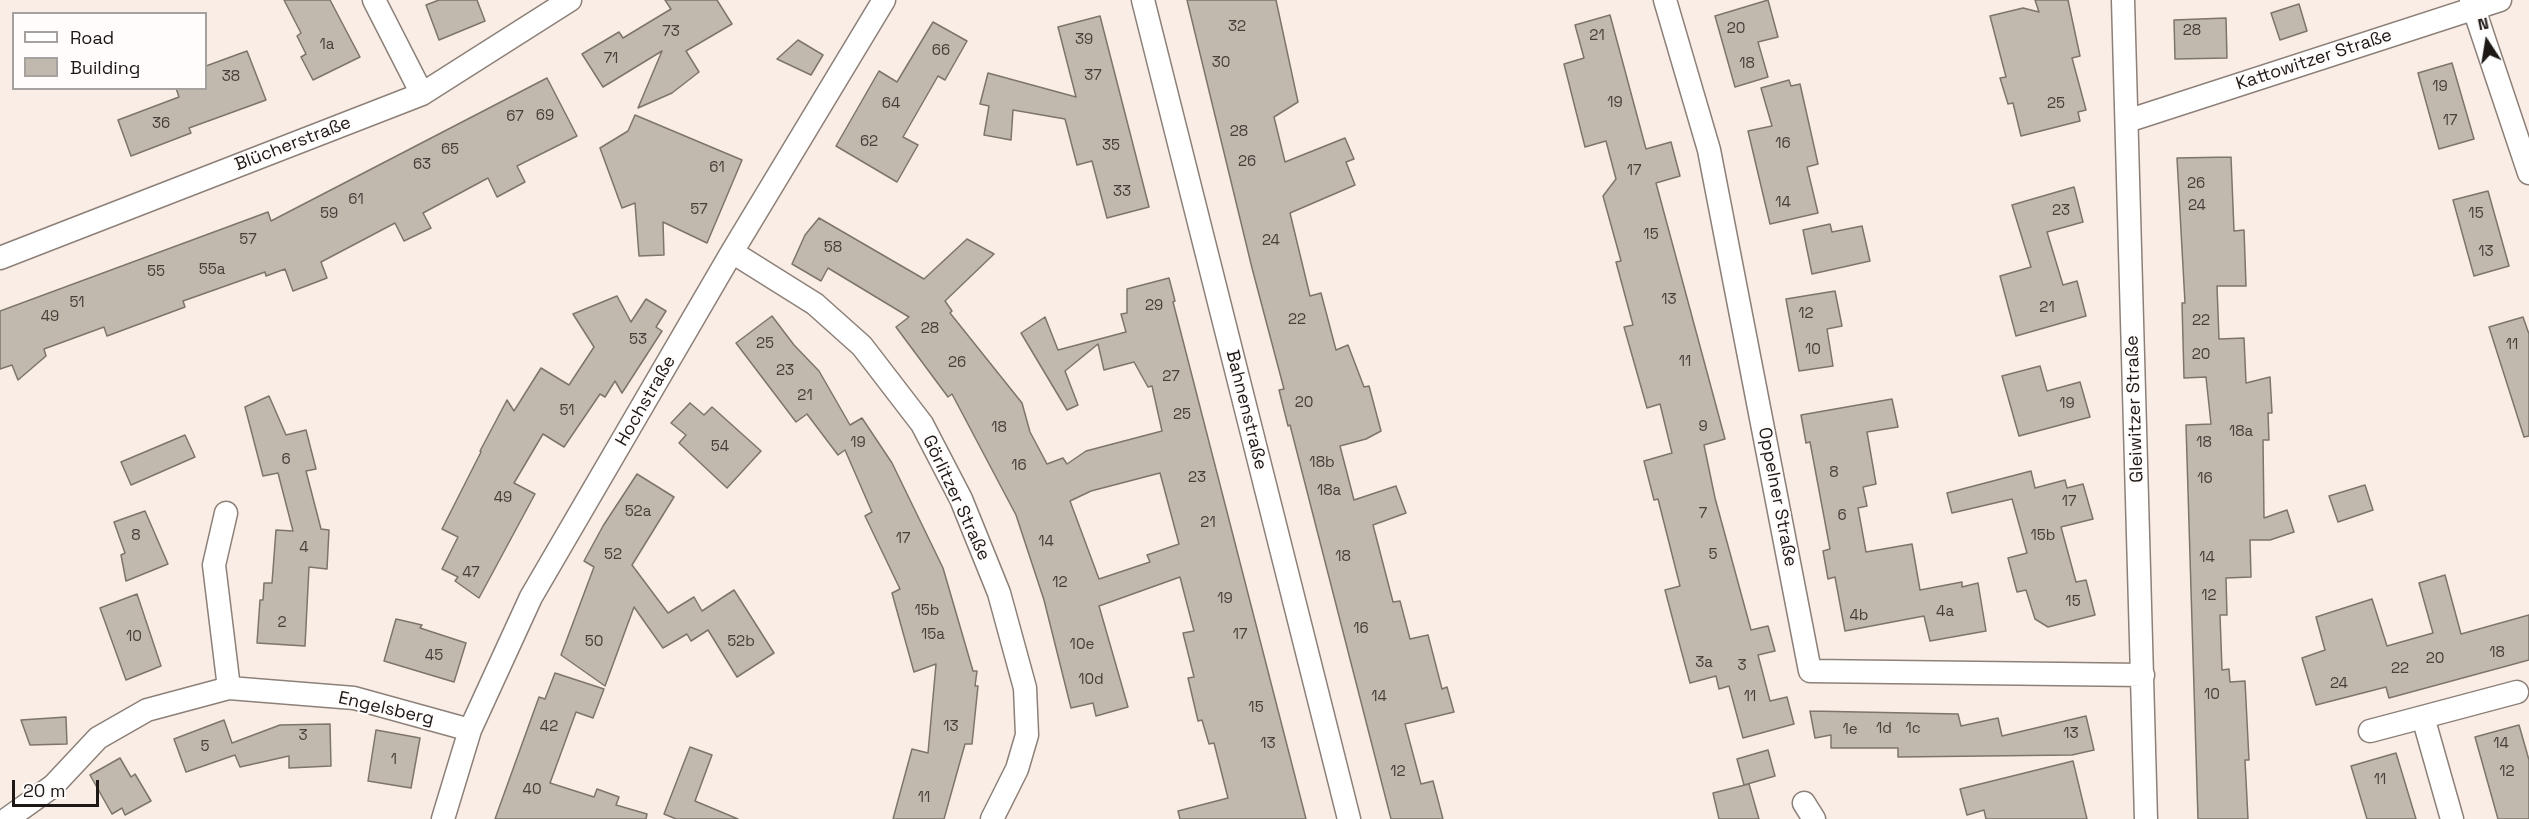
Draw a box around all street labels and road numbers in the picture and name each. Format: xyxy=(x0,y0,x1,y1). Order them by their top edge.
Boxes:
street label: Kattowitzer Straße xyxy=(2233,25,2395,95)
street label: Blücherstraße xyxy=(232,112,354,176)
street label: Gleiwitzer Straße xyxy=(2122,335,2148,483)
street label: Bahnenstraße xyxy=(1221,348,1271,472)
street label: Hochstraße xyxy=(611,352,681,450)
street label: Oppelner Straße xyxy=(1753,425,1801,569)
street label: Görlitzer Straße xyxy=(917,432,995,564)
street label: Engelsberg xyxy=(336,688,436,730)

